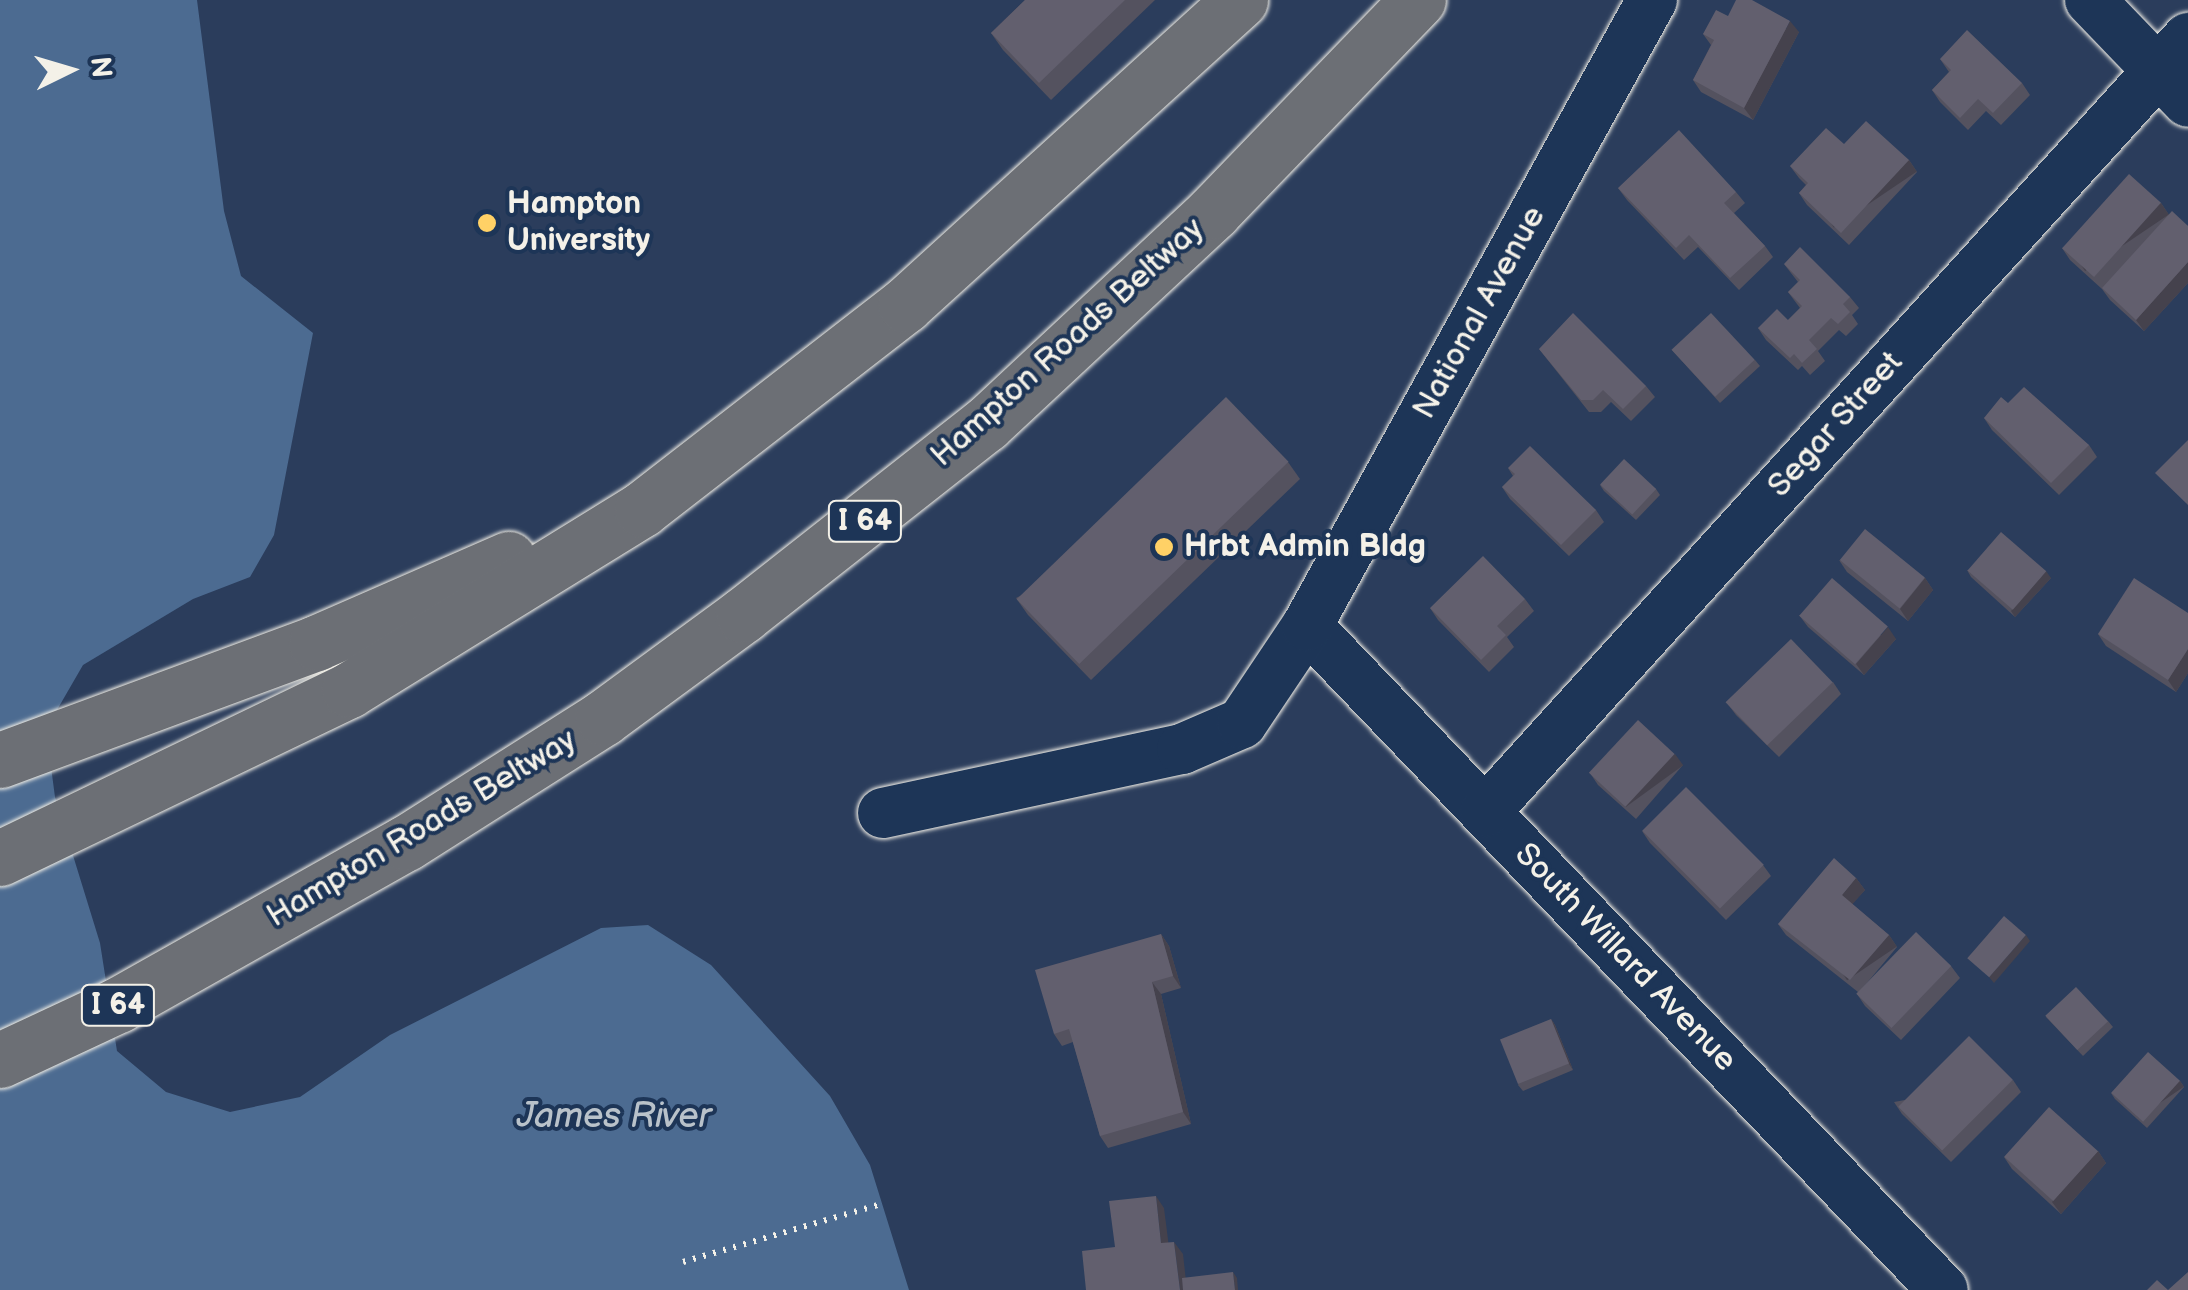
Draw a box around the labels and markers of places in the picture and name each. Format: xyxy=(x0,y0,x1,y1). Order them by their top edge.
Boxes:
place label: Hampton University xyxy=(507,186,650,261)
marker: Hampton University xyxy=(476,212,498,234)
place label: Hrbt Admin Bldg xyxy=(1184,528,1426,566)
marker: Hrbt Admin Bldg xyxy=(1153,536,1175,558)

